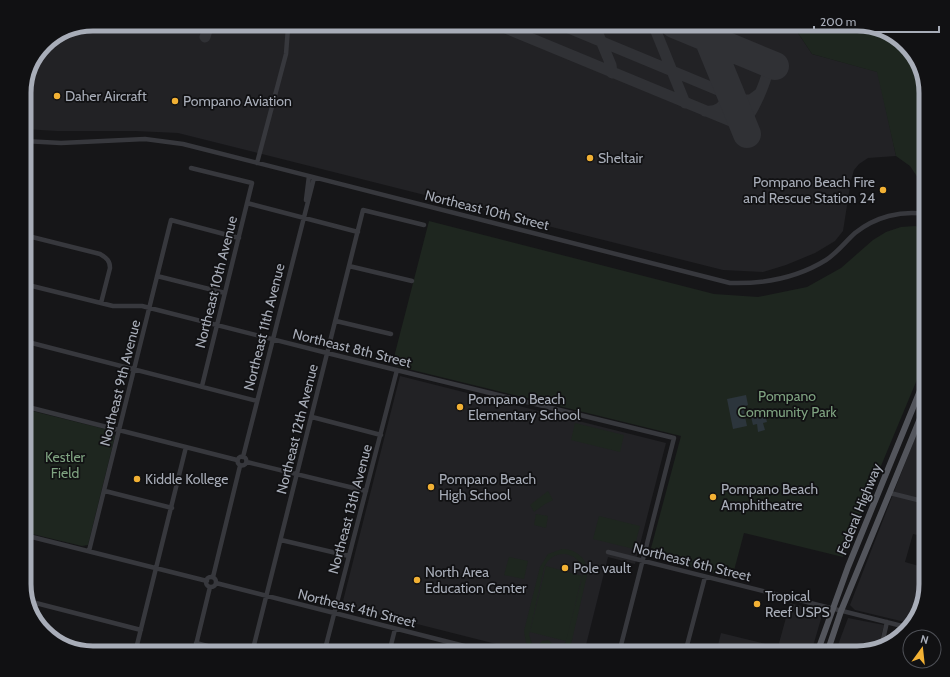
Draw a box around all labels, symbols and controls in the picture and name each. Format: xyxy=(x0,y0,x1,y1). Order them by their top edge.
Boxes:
scale bar xyxy=(814,8,939,34)
text: 200 m xyxy=(820,14,856,29)
place label: Daher Aircraft xyxy=(65,87,147,105)
marker: Daher Aircraft xyxy=(52,91,62,101)
place label: Pompano Aviation xyxy=(183,92,292,110)
marker: Pompano Aviation xyxy=(170,96,180,106)
place label: Sheltair xyxy=(598,149,643,167)
marker: Sheltair xyxy=(585,153,595,163)
place label: Pompano Beach Fire and Rescue Station 24 xyxy=(743,173,875,207)
marker: Pompano Beach Fire and Rescue Station 24 xyxy=(878,185,888,195)
street label: Northeast 10th Street xyxy=(423,186,551,234)
street label: Northeast 10th Avenue xyxy=(191,214,241,350)
street label: Northeast 11th Avenue xyxy=(239,261,289,393)
street label: Northeast 9th Avenue xyxy=(96,318,144,448)
street label: Northeast 8th Street xyxy=(291,325,413,372)
street label: Northeast 12th Avenue xyxy=(272,362,322,496)
park label: Pompano Community Park xyxy=(738,387,837,421)
place label: Pompano Beach Elementary School xyxy=(468,390,581,424)
marker: Pompano Beach Elementary School xyxy=(455,402,465,412)
street label: Northeast 13th Avenue xyxy=(324,442,376,576)
park label: Kestler Field xyxy=(45,448,86,482)
street label: Federal Highway xyxy=(832,461,886,557)
place label: Kiddle Kollege xyxy=(145,470,228,488)
place label: Pompano Beach High School xyxy=(439,470,536,504)
marker: Kiddle Kollege xyxy=(132,474,142,484)
place label: Pompano Beach Amphitheatre xyxy=(721,480,818,514)
marker: Pompano Beach High School xyxy=(426,482,436,492)
marker: Pompano Beach Amphitheatre xyxy=(708,492,718,502)
street label: Northeast 6th Street xyxy=(631,539,753,585)
place label: Pole vault xyxy=(573,559,631,577)
place label: North Area Education Center xyxy=(425,563,527,597)
marker: Pole vault xyxy=(560,563,570,573)
marker: North Area Education Center xyxy=(412,575,422,585)
street label: Northeast 4th Street xyxy=(296,585,418,631)
place label: Tropical Reef USPS xyxy=(765,587,830,621)
marker: Tropical Reef USPS xyxy=(752,599,762,609)
north arrow xyxy=(902,629,942,669)
text: N xyxy=(919,632,930,647)

